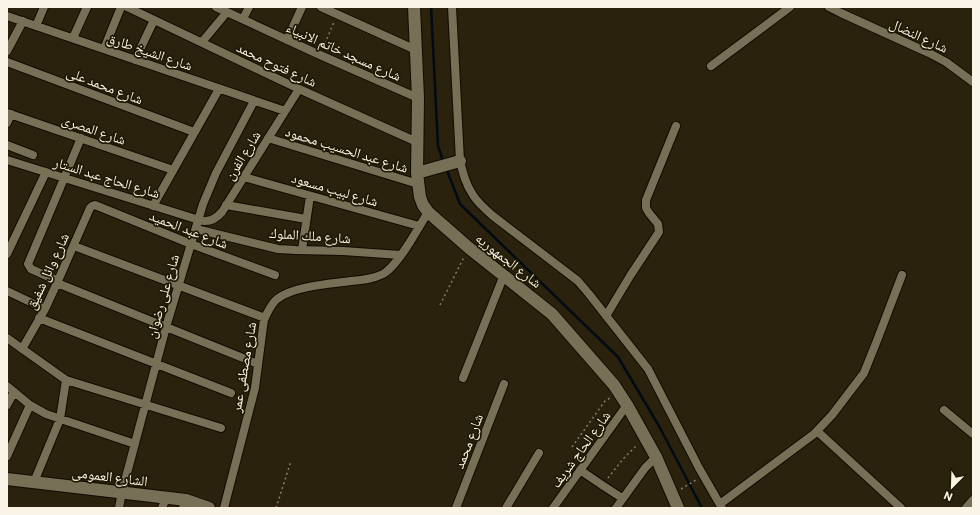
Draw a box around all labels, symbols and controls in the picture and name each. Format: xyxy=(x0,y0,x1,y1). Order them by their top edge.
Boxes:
street label: شارع النضال xyxy=(886,14,951,58)
street label: شارع مسجد خاتم الانبياء xyxy=(283,18,404,86)
street label: شارع الشيخ طارق xyxy=(104,28,195,75)
street label: شارع فتوح محمد xyxy=(233,38,320,92)
street label: شارع محمد على xyxy=(64,63,145,109)
street label: شارع المصرى xyxy=(59,110,128,150)
street label: شارع عبد الحسيب محمود xyxy=(283,122,411,178)
street label: شارع الفرن xyxy=(220,127,265,184)
street label: شارع الحاج عبد الستار xyxy=(50,152,162,203)
street label: شارع لبيب مسعود xyxy=(289,169,380,211)
street label: شارع عبد الحميد xyxy=(147,206,231,254)
street label: شارع ملك الملوك xyxy=(268,224,351,248)
street label: شارع الجمهوريه xyxy=(471,229,545,293)
street label: شارع وائل شفيق xyxy=(22,230,74,313)
street label: شارع على رضوان xyxy=(142,252,184,341)
street label: شارع مصطفى عمر xyxy=(227,320,261,415)
street label: شارع الحاج شريف xyxy=(546,407,615,492)
street label: شارع محمد xyxy=(450,411,488,472)
street label: الشارع العمومى xyxy=(71,463,149,491)
north arrow xyxy=(932,467,972,507)
text: N xyxy=(942,489,954,504)

